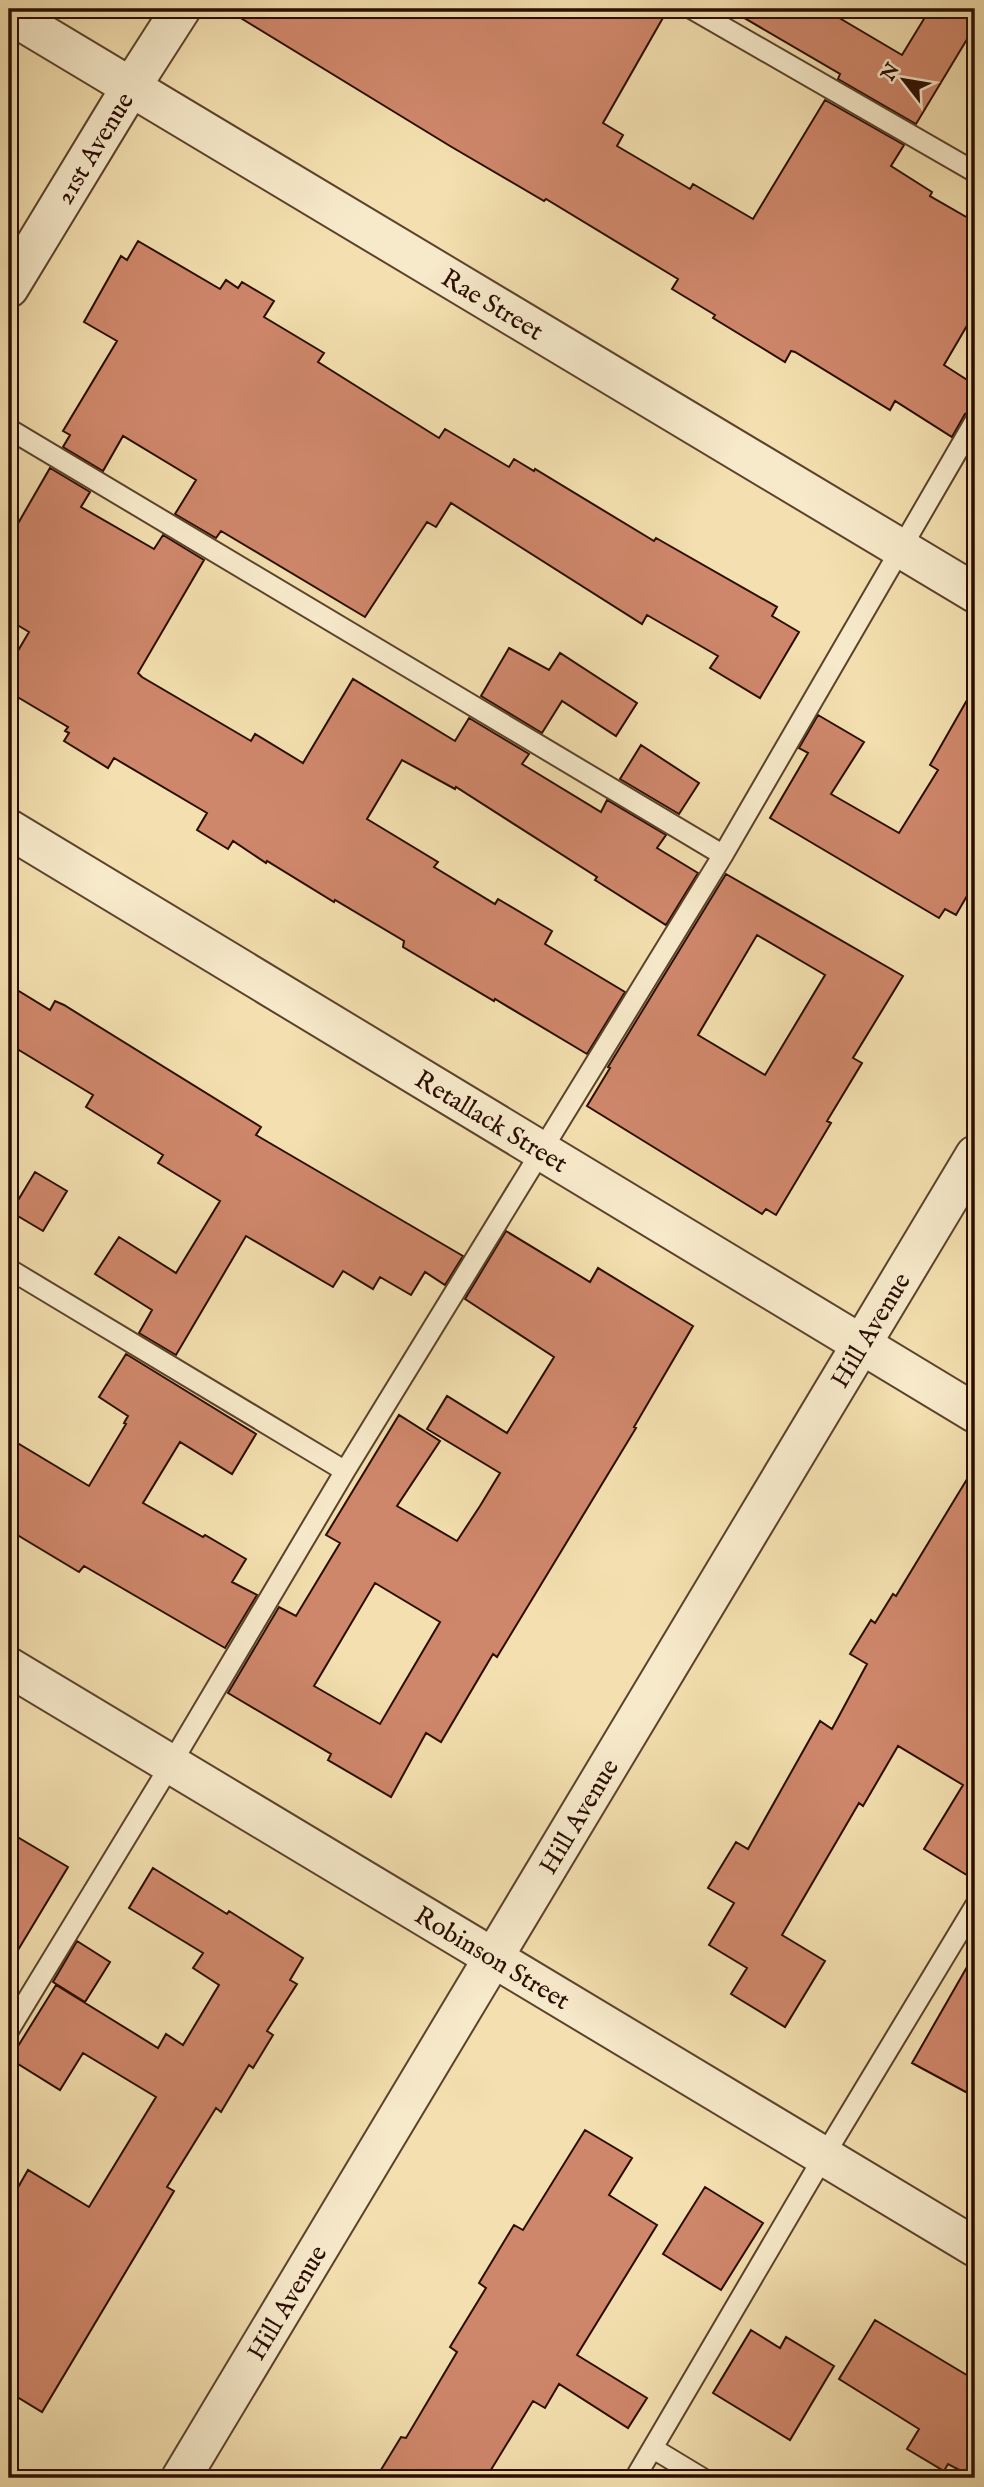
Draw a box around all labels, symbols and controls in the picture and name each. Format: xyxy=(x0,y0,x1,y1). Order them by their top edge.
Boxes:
north arrow xyxy=(869,46,939,116)
text: N xyxy=(876,59,906,86)
street label: 21st Avenue xyxy=(49,86,142,211)
street label: Rae Street xyxy=(435,262,549,349)
street label: Retallack Street xyxy=(408,1063,573,1181)
street label: Hill Avenue xyxy=(824,1267,919,1394)
street label: Hill Avenue xyxy=(532,1753,627,1881)
street label: Robinson Street xyxy=(408,1899,576,2018)
street label: Hill Avenue xyxy=(241,2239,335,2367)

